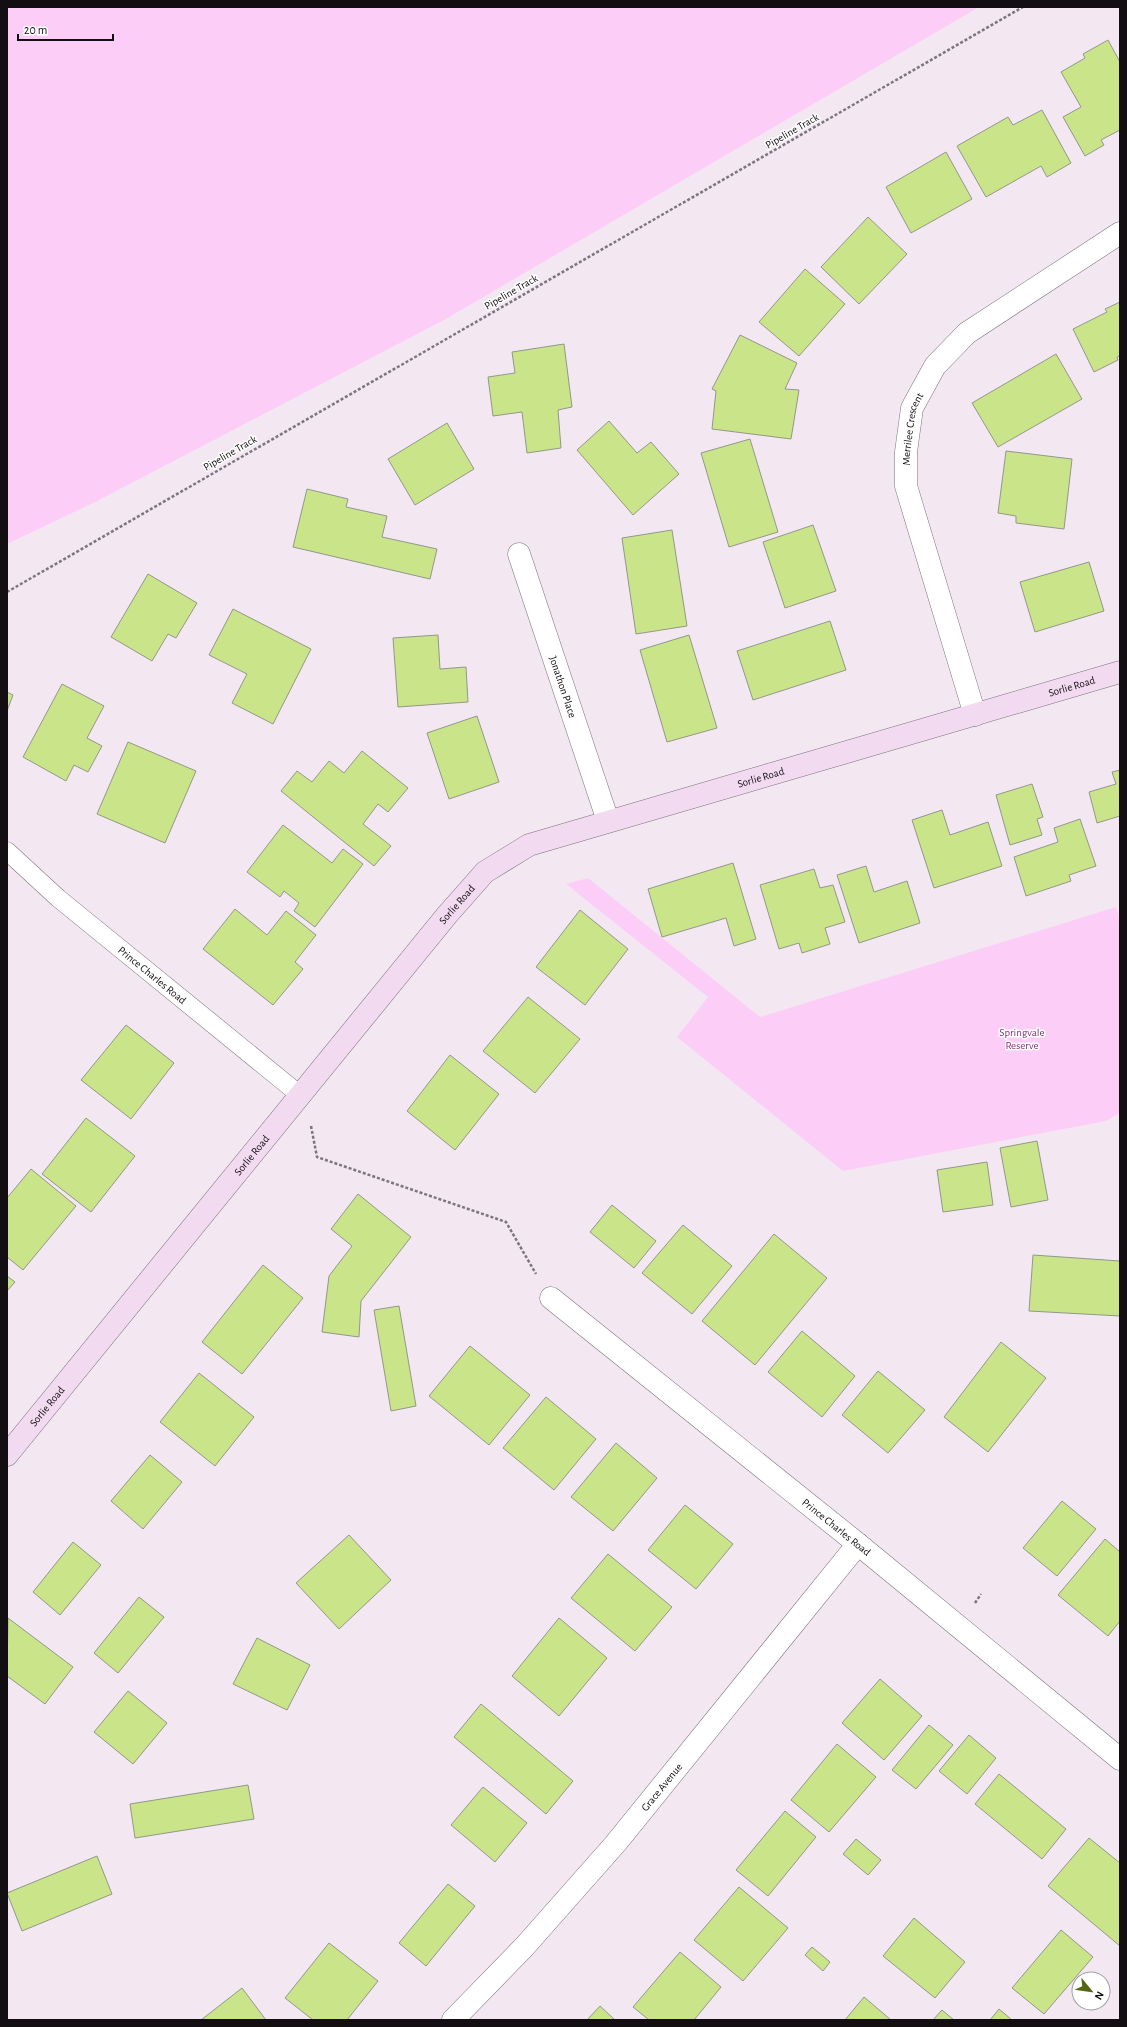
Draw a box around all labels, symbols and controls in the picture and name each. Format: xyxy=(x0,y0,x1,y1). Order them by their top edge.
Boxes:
scale bar xyxy=(18,16,113,42)
text: 20 m xyxy=(24,24,47,36)
street label: Pipeline Track xyxy=(764,111,820,151)
street label: Pipeline Track xyxy=(483,272,539,312)
street label: Merrilee Crescent xyxy=(901,390,925,466)
street label: Pipeline Track xyxy=(202,433,258,473)
street label: Jonathon Place xyxy=(548,655,579,719)
street label: Sorlie Road xyxy=(1047,674,1097,698)
street label: Sorlie Road xyxy=(736,765,786,789)
street label: Sorlie Road xyxy=(437,882,477,926)
street label: Prince Charles Road xyxy=(116,944,189,1006)
park label: Springvale Reserve xyxy=(999,1027,1045,1051)
street label: Sorlie Road xyxy=(232,1133,271,1177)
street label: Sorlie Road xyxy=(27,1384,66,1428)
street label: Prince Charles Road xyxy=(800,1496,873,1558)
street label: Grace Avenue xyxy=(639,1761,684,1813)
north arrow xyxy=(1071,1971,1111,2011)
text: N xyxy=(1093,1990,1106,2002)

